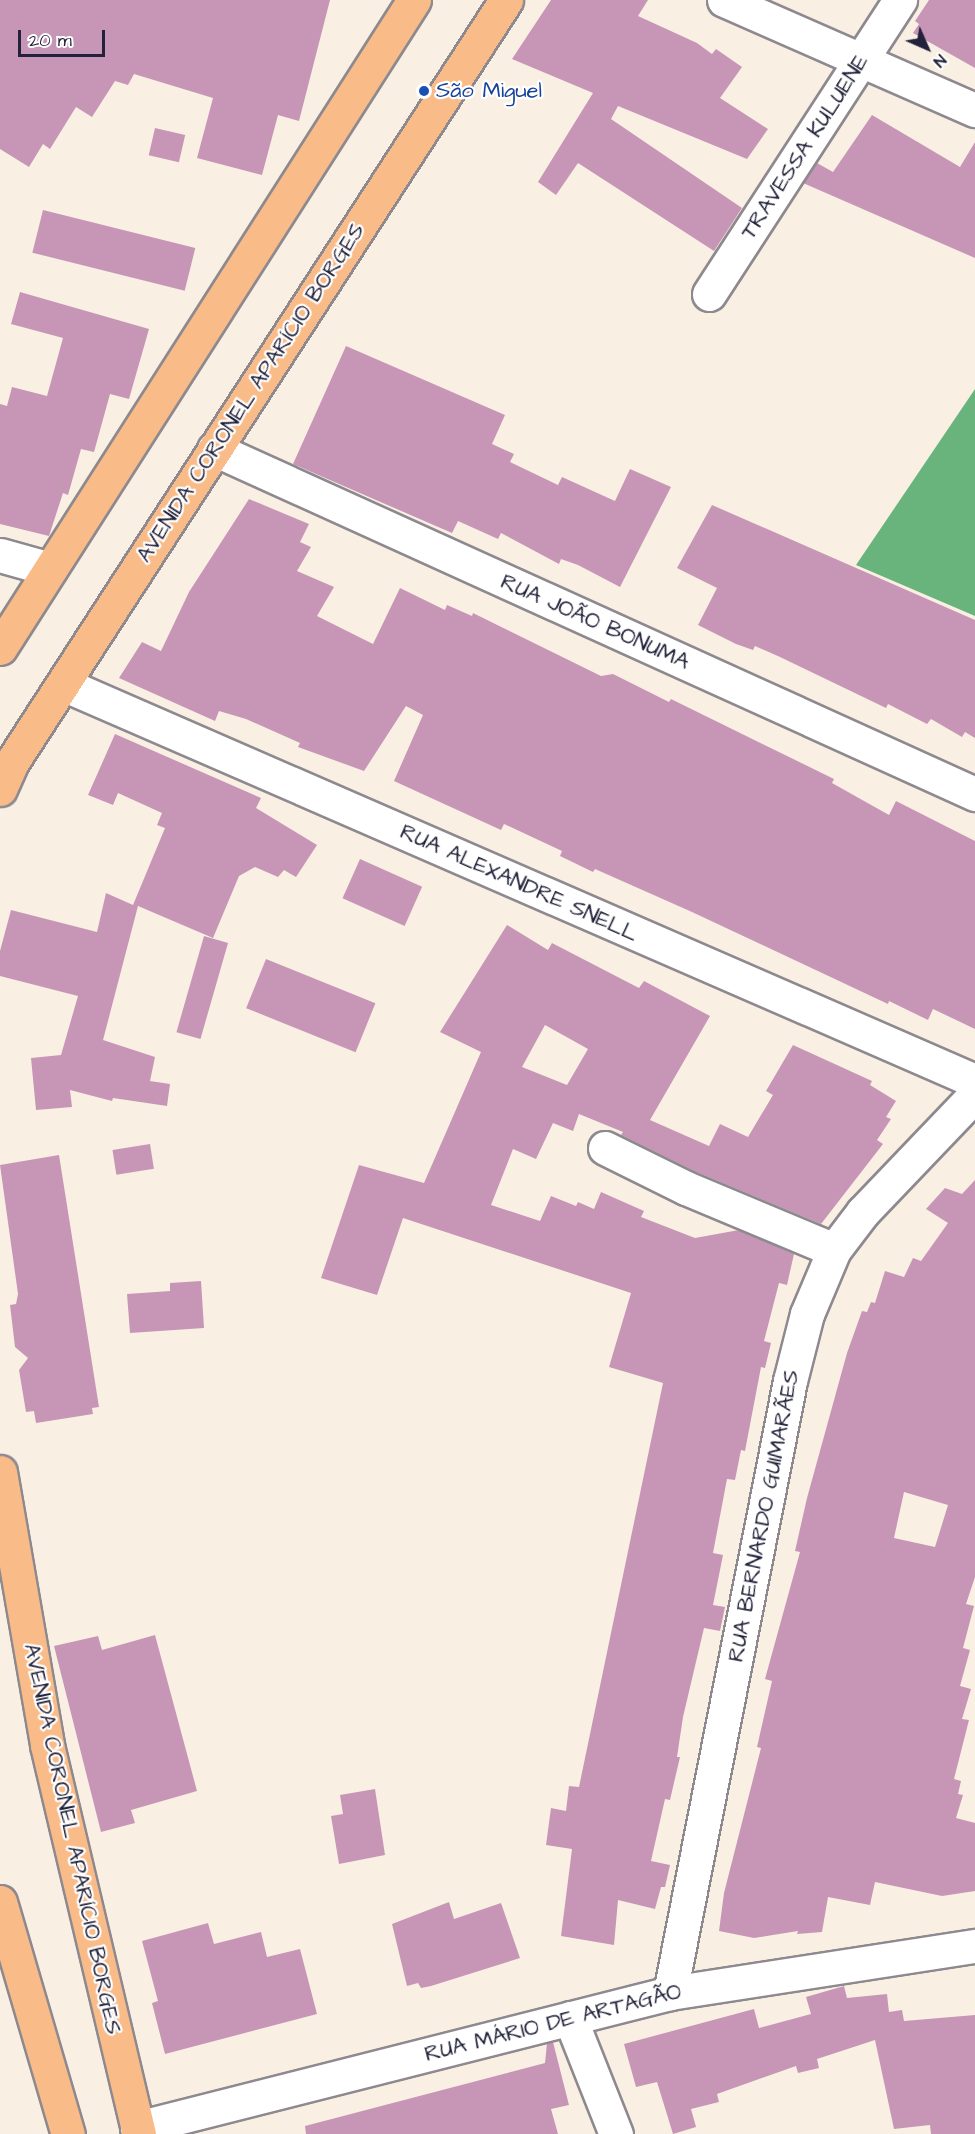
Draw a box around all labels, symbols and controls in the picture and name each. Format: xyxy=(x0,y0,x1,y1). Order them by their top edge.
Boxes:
scale bar xyxy=(21,18,108,56)
north arrow xyxy=(897,18,957,78)
text: 20 m xyxy=(29,28,72,53)
text: N xyxy=(928,49,951,72)
street label: TRAVESSA KULUENE xyxy=(735,50,875,244)
place label: São Miguel xyxy=(436,78,542,104)
marker: São Miguel xyxy=(417,84,431,98)
street label: AVENIDA CORONEL APARÍCIO BORGES xyxy=(131,219,371,567)
street label: RUA JOÃO BONUMA xyxy=(497,568,693,676)
street label: RUA ALEXANDRE SNELL xyxy=(396,819,642,947)
street label: RUA BERNARDO GUIMARÃES xyxy=(723,1368,805,1664)
street label: AVENIDA CORONEL APARÍCIO BORGES xyxy=(18,1641,126,2037)
street label: RUA MÁRIO DE ARTAGÃO xyxy=(422,1978,684,2068)

